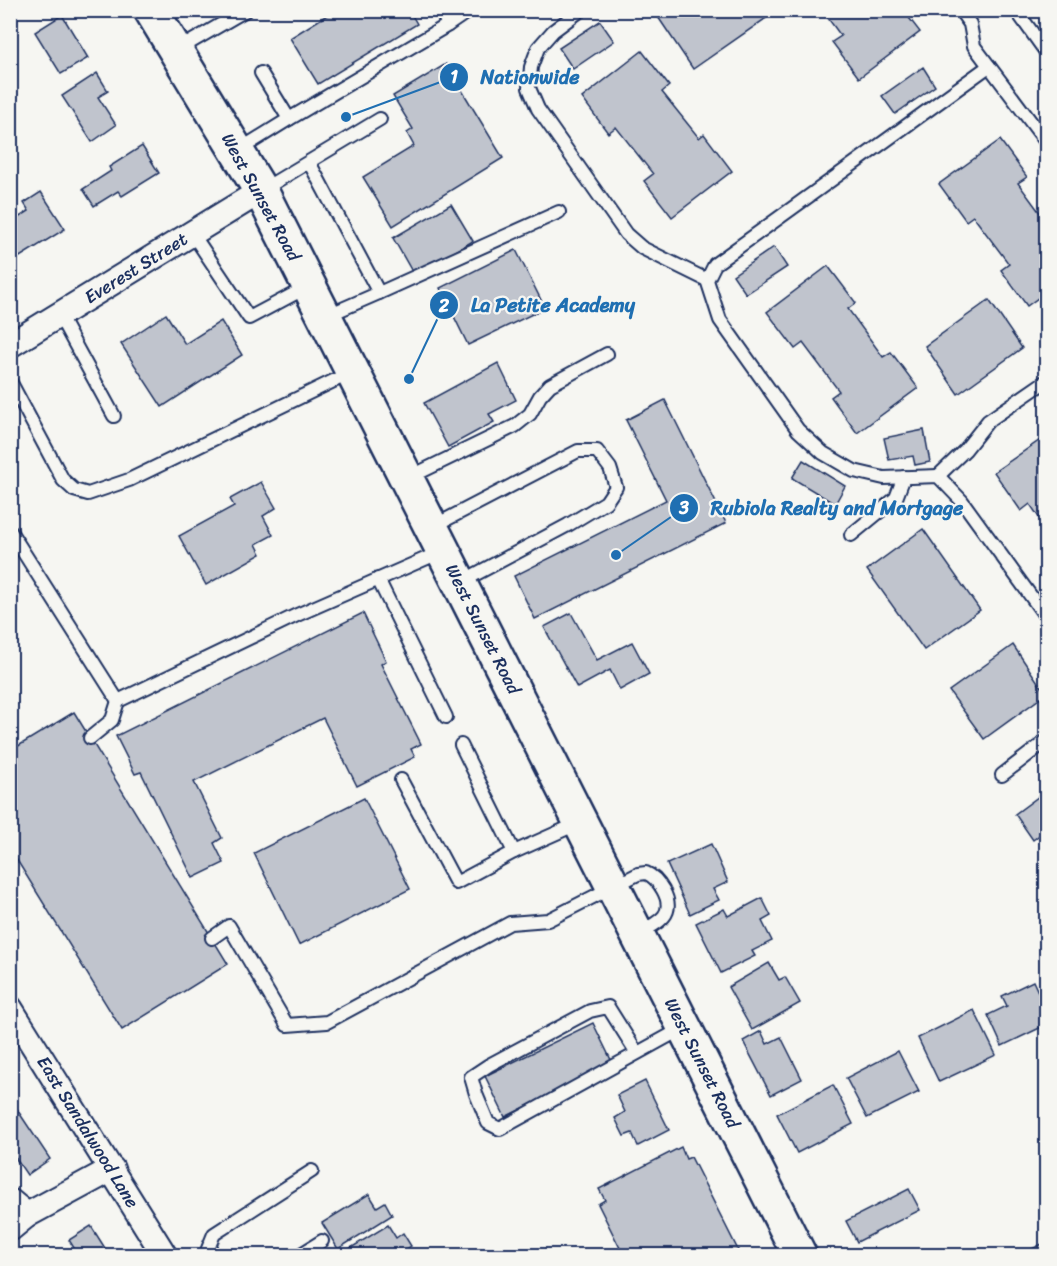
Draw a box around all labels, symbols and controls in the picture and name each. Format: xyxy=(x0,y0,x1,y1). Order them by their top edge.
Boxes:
callout: Nationwide xyxy=(439,58,592,96)
text: Nationwide xyxy=(480,60,580,95)
text: 1 xyxy=(450,61,458,93)
street label: West Sunset Road xyxy=(212,127,310,269)
street label: Everest Street xyxy=(78,223,194,313)
callout: La Petite Academy xyxy=(429,286,647,324)
text: La Petite Academy xyxy=(471,288,636,323)
text: 2 xyxy=(438,290,450,322)
callout: Rubiola Realty and Mortgage xyxy=(669,489,975,527)
text: Rubiola Realty and Mortgage xyxy=(710,491,964,526)
text: 3 xyxy=(678,492,689,524)
street label: West Sunset Road xyxy=(436,558,530,701)
street label: West Sunset Road xyxy=(655,992,749,1135)
street label: East Sandalwood Lane xyxy=(28,1049,148,1215)

